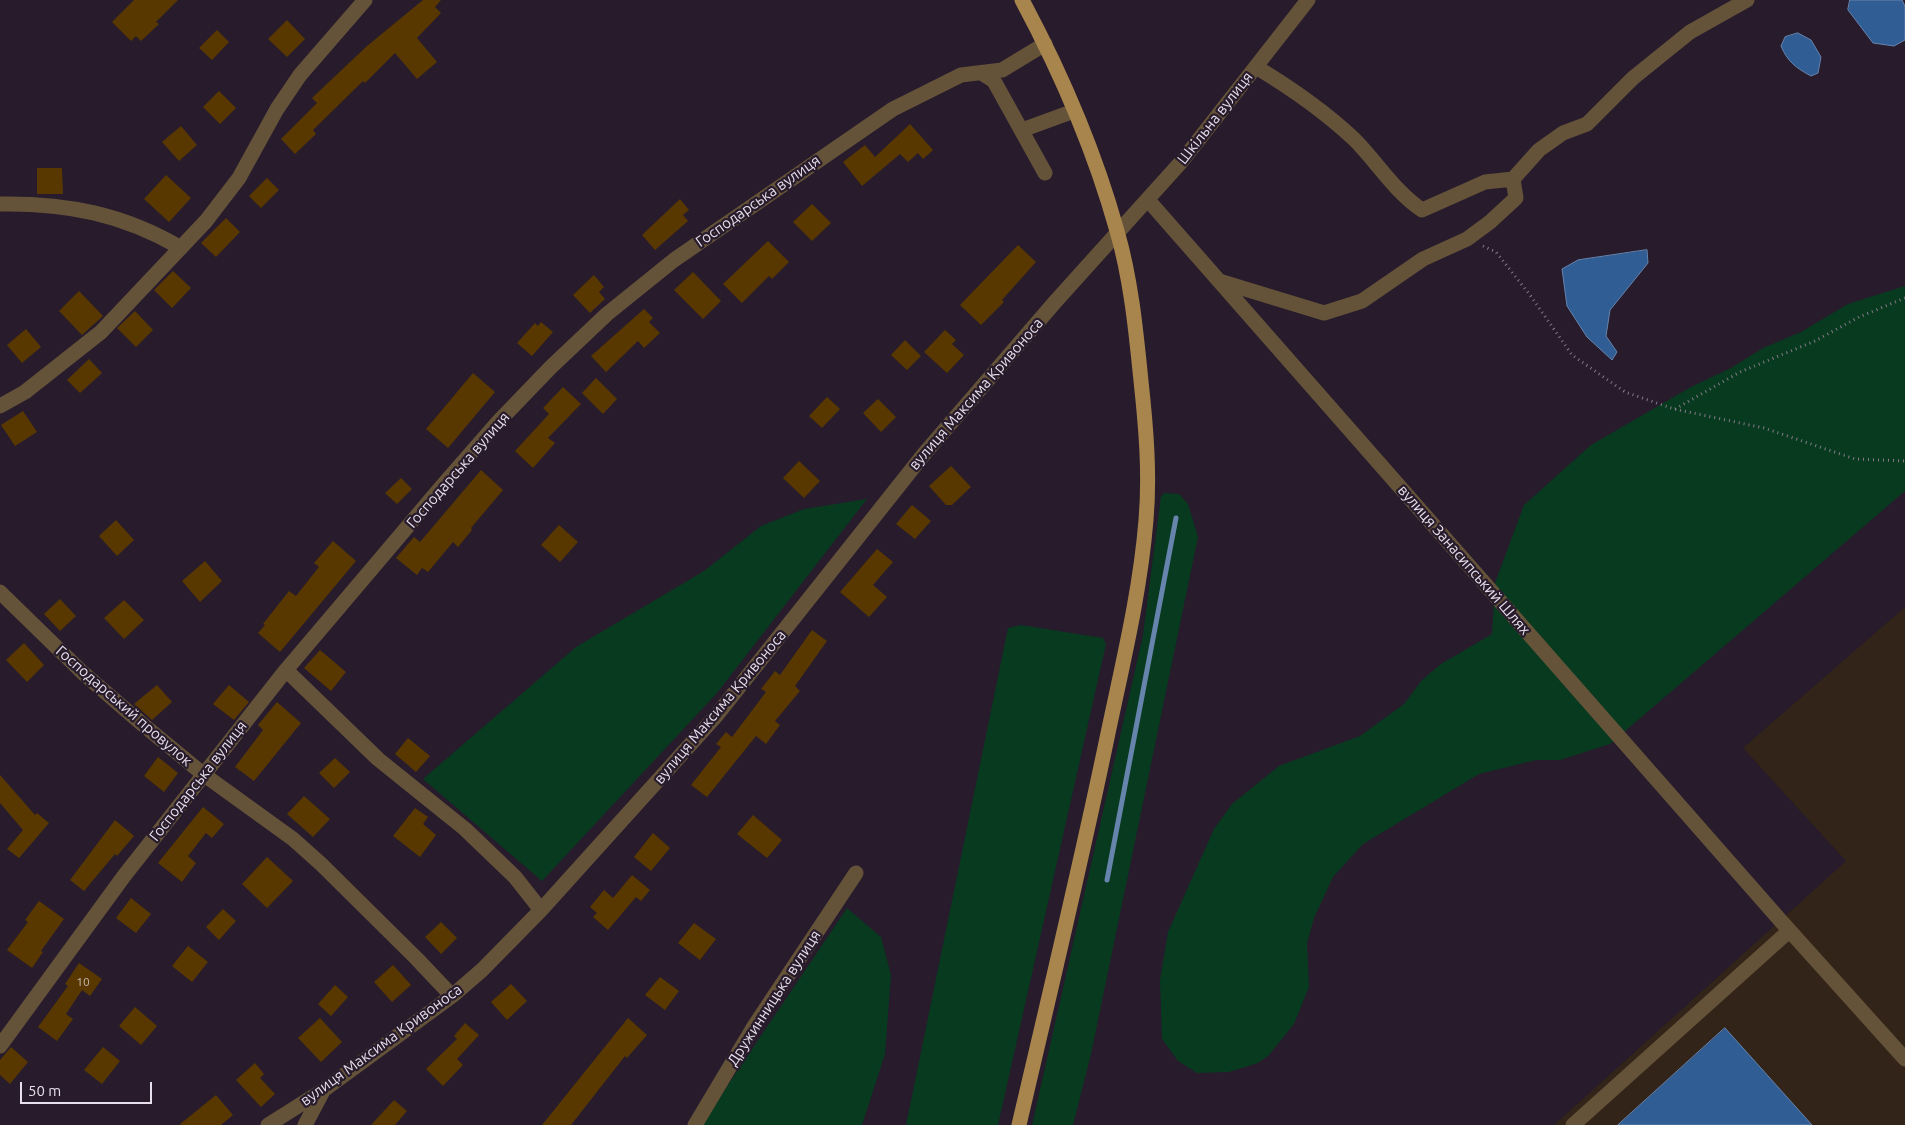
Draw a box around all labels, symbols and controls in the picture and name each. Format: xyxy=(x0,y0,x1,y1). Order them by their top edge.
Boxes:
street label: Шкільна вулиця xyxy=(1173,68,1257,168)
street label: Господарська вулиця xyxy=(692,151,824,251)
street label: вулиця Максима Кривоноса xyxy=(905,314,1047,474)
street label: Господарська вулиця xyxy=(403,408,513,532)
street label: вулиця Занасипський Шлях xyxy=(1394,481,1534,639)
street label: вулиця Максима Кривоноса xyxy=(650,626,790,788)
street label: Господарський провулок xyxy=(52,642,196,770)
street label: Господарська вулиця xyxy=(145,717,251,845)
street label: Дружинницька вулиця xyxy=(723,927,825,1069)
house number: 10 xyxy=(76,975,90,989)
street label: вулиця Максима Кривоноса xyxy=(297,980,465,1110)
scale bar xyxy=(22,1072,155,1104)
text: 50 m xyxy=(28,1082,61,1099)

